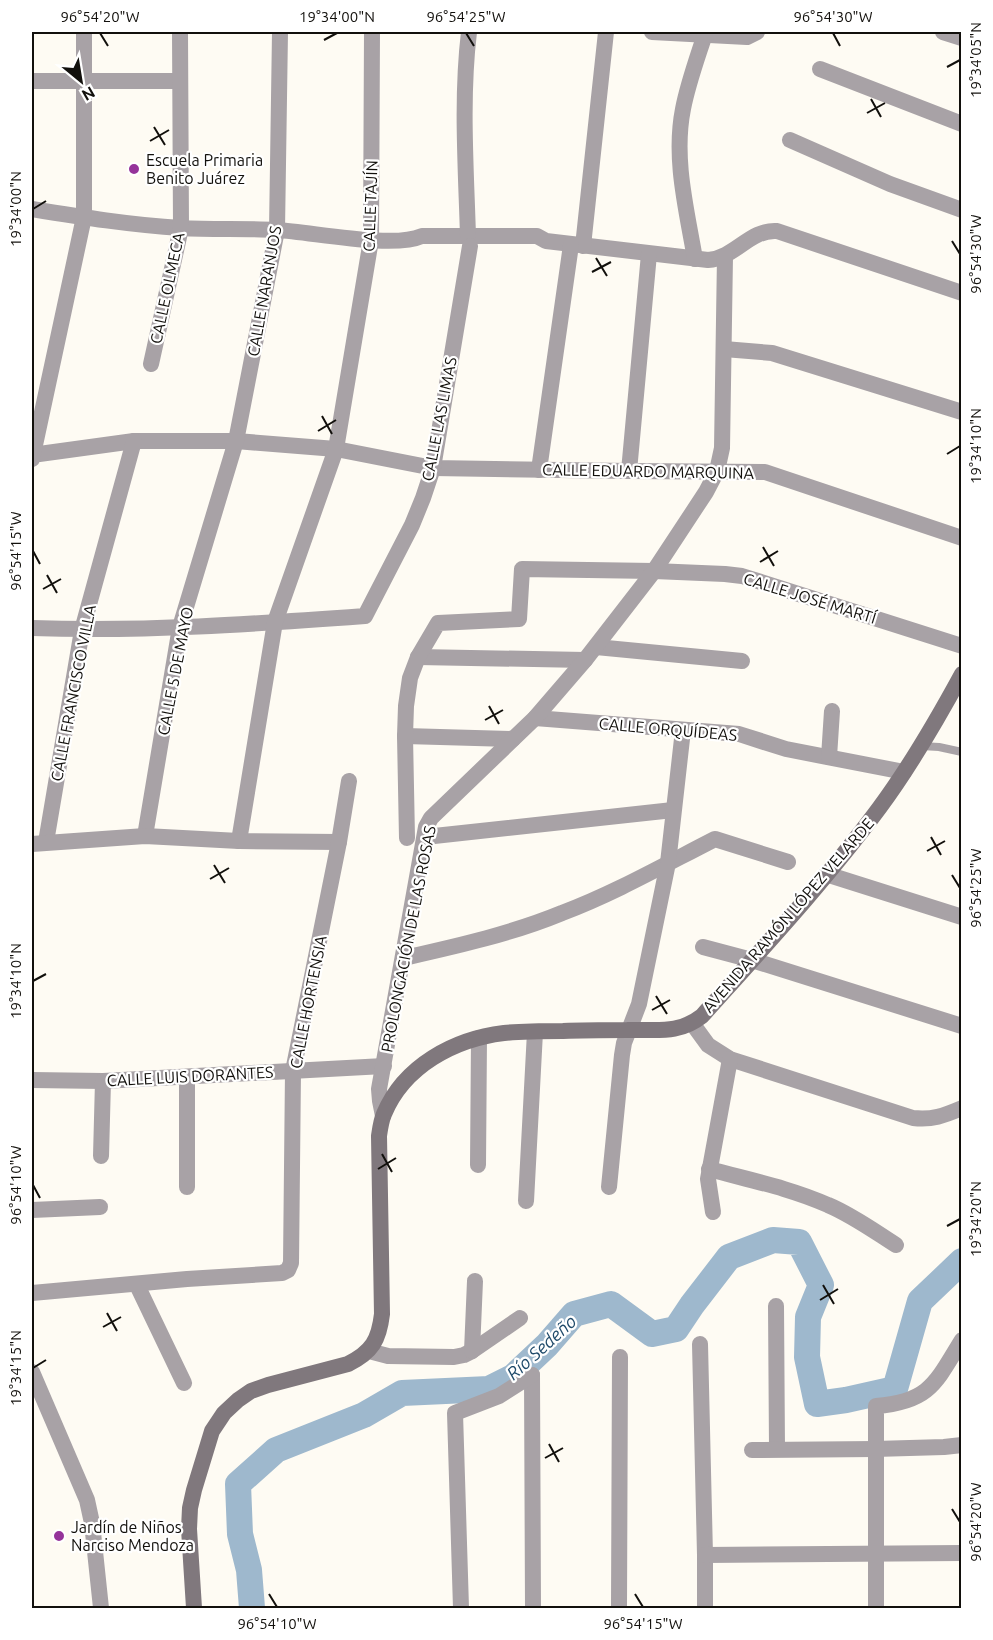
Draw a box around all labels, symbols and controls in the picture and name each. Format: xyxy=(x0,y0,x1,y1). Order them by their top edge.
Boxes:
text: 96°54'20"W xyxy=(60,8,140,25)
text: 19°34'00"N xyxy=(299,8,375,25)
text: 96°54'25"W xyxy=(426,8,506,25)
text: 96°54'30"W xyxy=(793,8,873,25)
text: 19°34'05"N xyxy=(967,22,984,98)
north arrow xyxy=(51,51,111,111)
text: N xyxy=(79,83,98,105)
place label: Escuela Primaria Benito Juárez xyxy=(146,151,263,187)
street label: CALLE TAJÍN xyxy=(357,160,381,252)
marker: Escuela Primaria Benito Juárez xyxy=(127,162,141,176)
text: 19°34'00"N xyxy=(7,171,24,247)
text: 96°54'30"W xyxy=(967,214,984,294)
street label: CALLE NARANJOS xyxy=(244,224,284,358)
street label: CALLE OLMECA xyxy=(146,230,188,345)
street label: CALLE LAS LIMAS xyxy=(418,355,460,483)
text: 19°34'10"N xyxy=(967,408,984,484)
street label: CALLE EDUARDO MARQUINA xyxy=(542,460,755,482)
text: 96°54'15"W xyxy=(7,511,24,591)
street label: CALLE JOSÉ MARTÍ xyxy=(741,567,880,627)
street label: CALLE FRANCISCO VILLA xyxy=(47,603,99,783)
street label: CALLE 5 DE MAYO xyxy=(154,605,196,737)
street label: CALLE ORQUÍDEAS xyxy=(598,712,738,744)
street label: AVENIDA RAMÓN LÓPEZ VELARDE xyxy=(698,814,877,1016)
street label: PROLONGACIÓN DE LAS ROSAS xyxy=(376,824,439,1054)
text: 96°54'25"W xyxy=(967,848,984,928)
street label: CALLE HORTENSIA xyxy=(286,933,330,1070)
text: 19°34'10"N xyxy=(7,943,24,1019)
street label: CALLE LUIS DORANTES xyxy=(106,1063,274,1089)
text: 96°54'10"W xyxy=(7,1145,24,1225)
text: 19°34'20"N xyxy=(967,1181,984,1257)
water label: Río Sedeño xyxy=(502,1310,580,1383)
text: 19°34'15"N xyxy=(7,1330,24,1406)
text: 96°54'20"W xyxy=(967,1482,984,1562)
place label: Jardín de Niños Narciso Mendoza xyxy=(71,1518,194,1554)
marker: Jardín de Niños Narciso Mendoza xyxy=(52,1529,66,1543)
text: 96°54'10"W xyxy=(237,1615,317,1632)
text: 96°54'15"W xyxy=(603,1615,683,1632)

